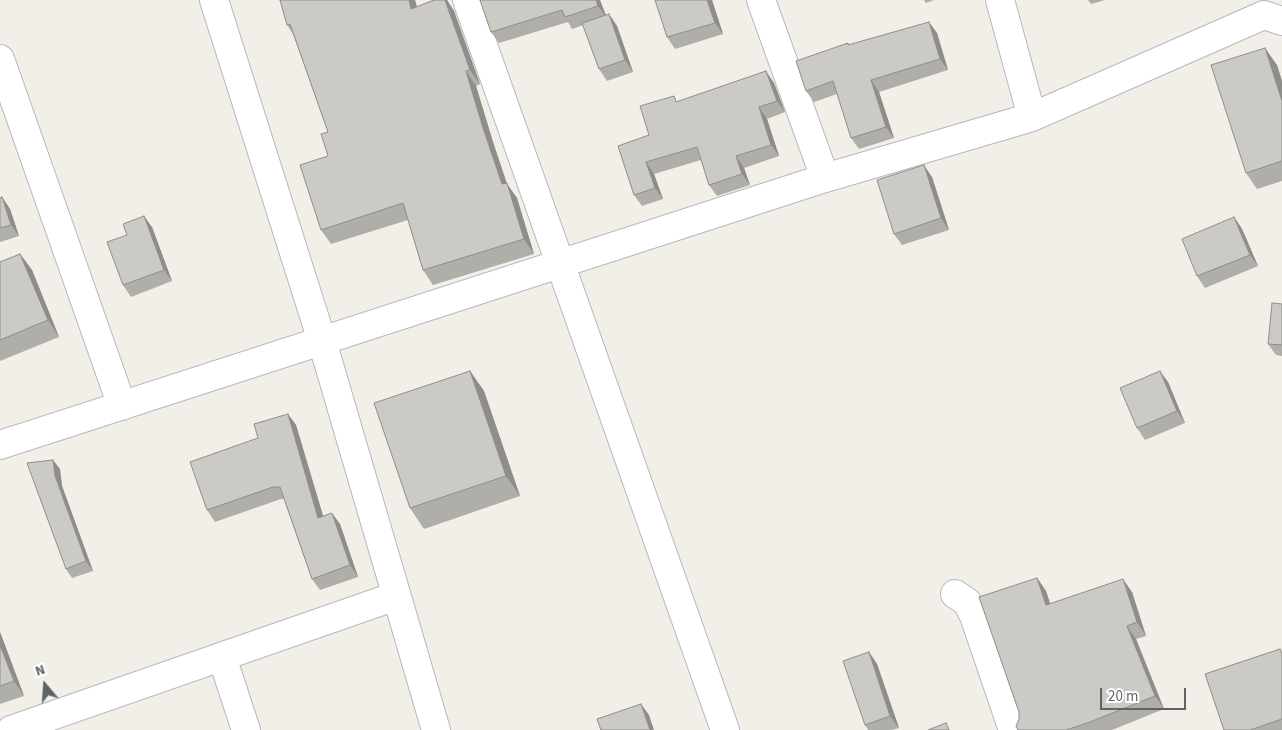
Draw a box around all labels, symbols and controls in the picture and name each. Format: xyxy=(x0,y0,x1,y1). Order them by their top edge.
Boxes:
north arrow xyxy=(20,660,70,710)
text: N xyxy=(33,660,48,682)
scale bar xyxy=(1102,678,1188,710)
text: 20 m xyxy=(1108,686,1138,707)

